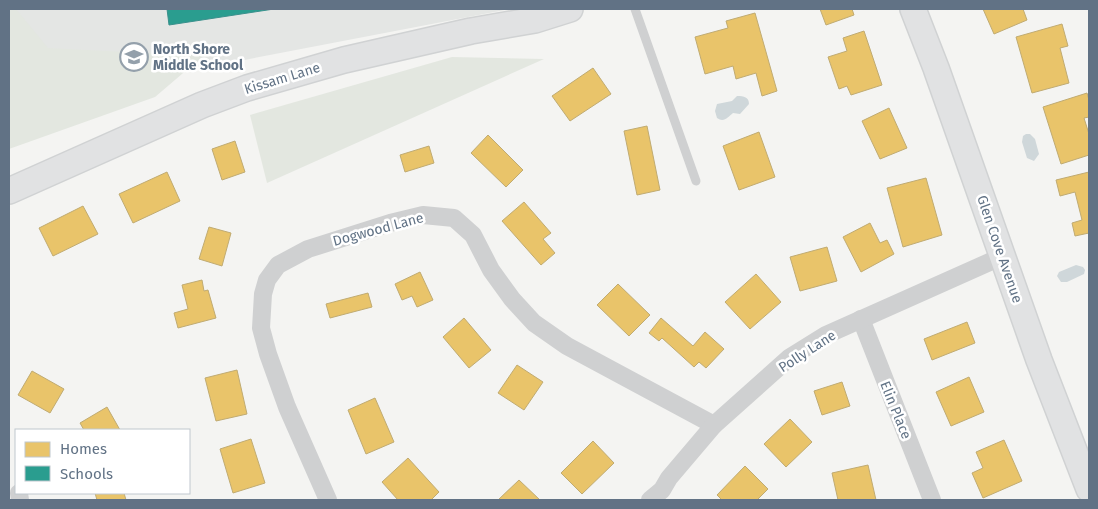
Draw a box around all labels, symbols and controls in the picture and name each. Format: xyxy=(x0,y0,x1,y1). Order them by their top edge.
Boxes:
place label: North Shore Middle School xyxy=(153,41,244,74)
school or university icon: North Shore Middle School xyxy=(119,42,149,72)
street label: Kissam Lane xyxy=(242,59,322,98)
street label: Glen Cove Avenue xyxy=(973,193,1026,305)
street label: Dogwood Lane xyxy=(331,209,425,250)
street label: Polly Lane xyxy=(775,327,839,376)
street label: Elin Place xyxy=(876,379,915,442)
legend xyxy=(15,429,190,494)
text: Homes xyxy=(60,440,107,458)
text: Schools xyxy=(60,465,113,483)

